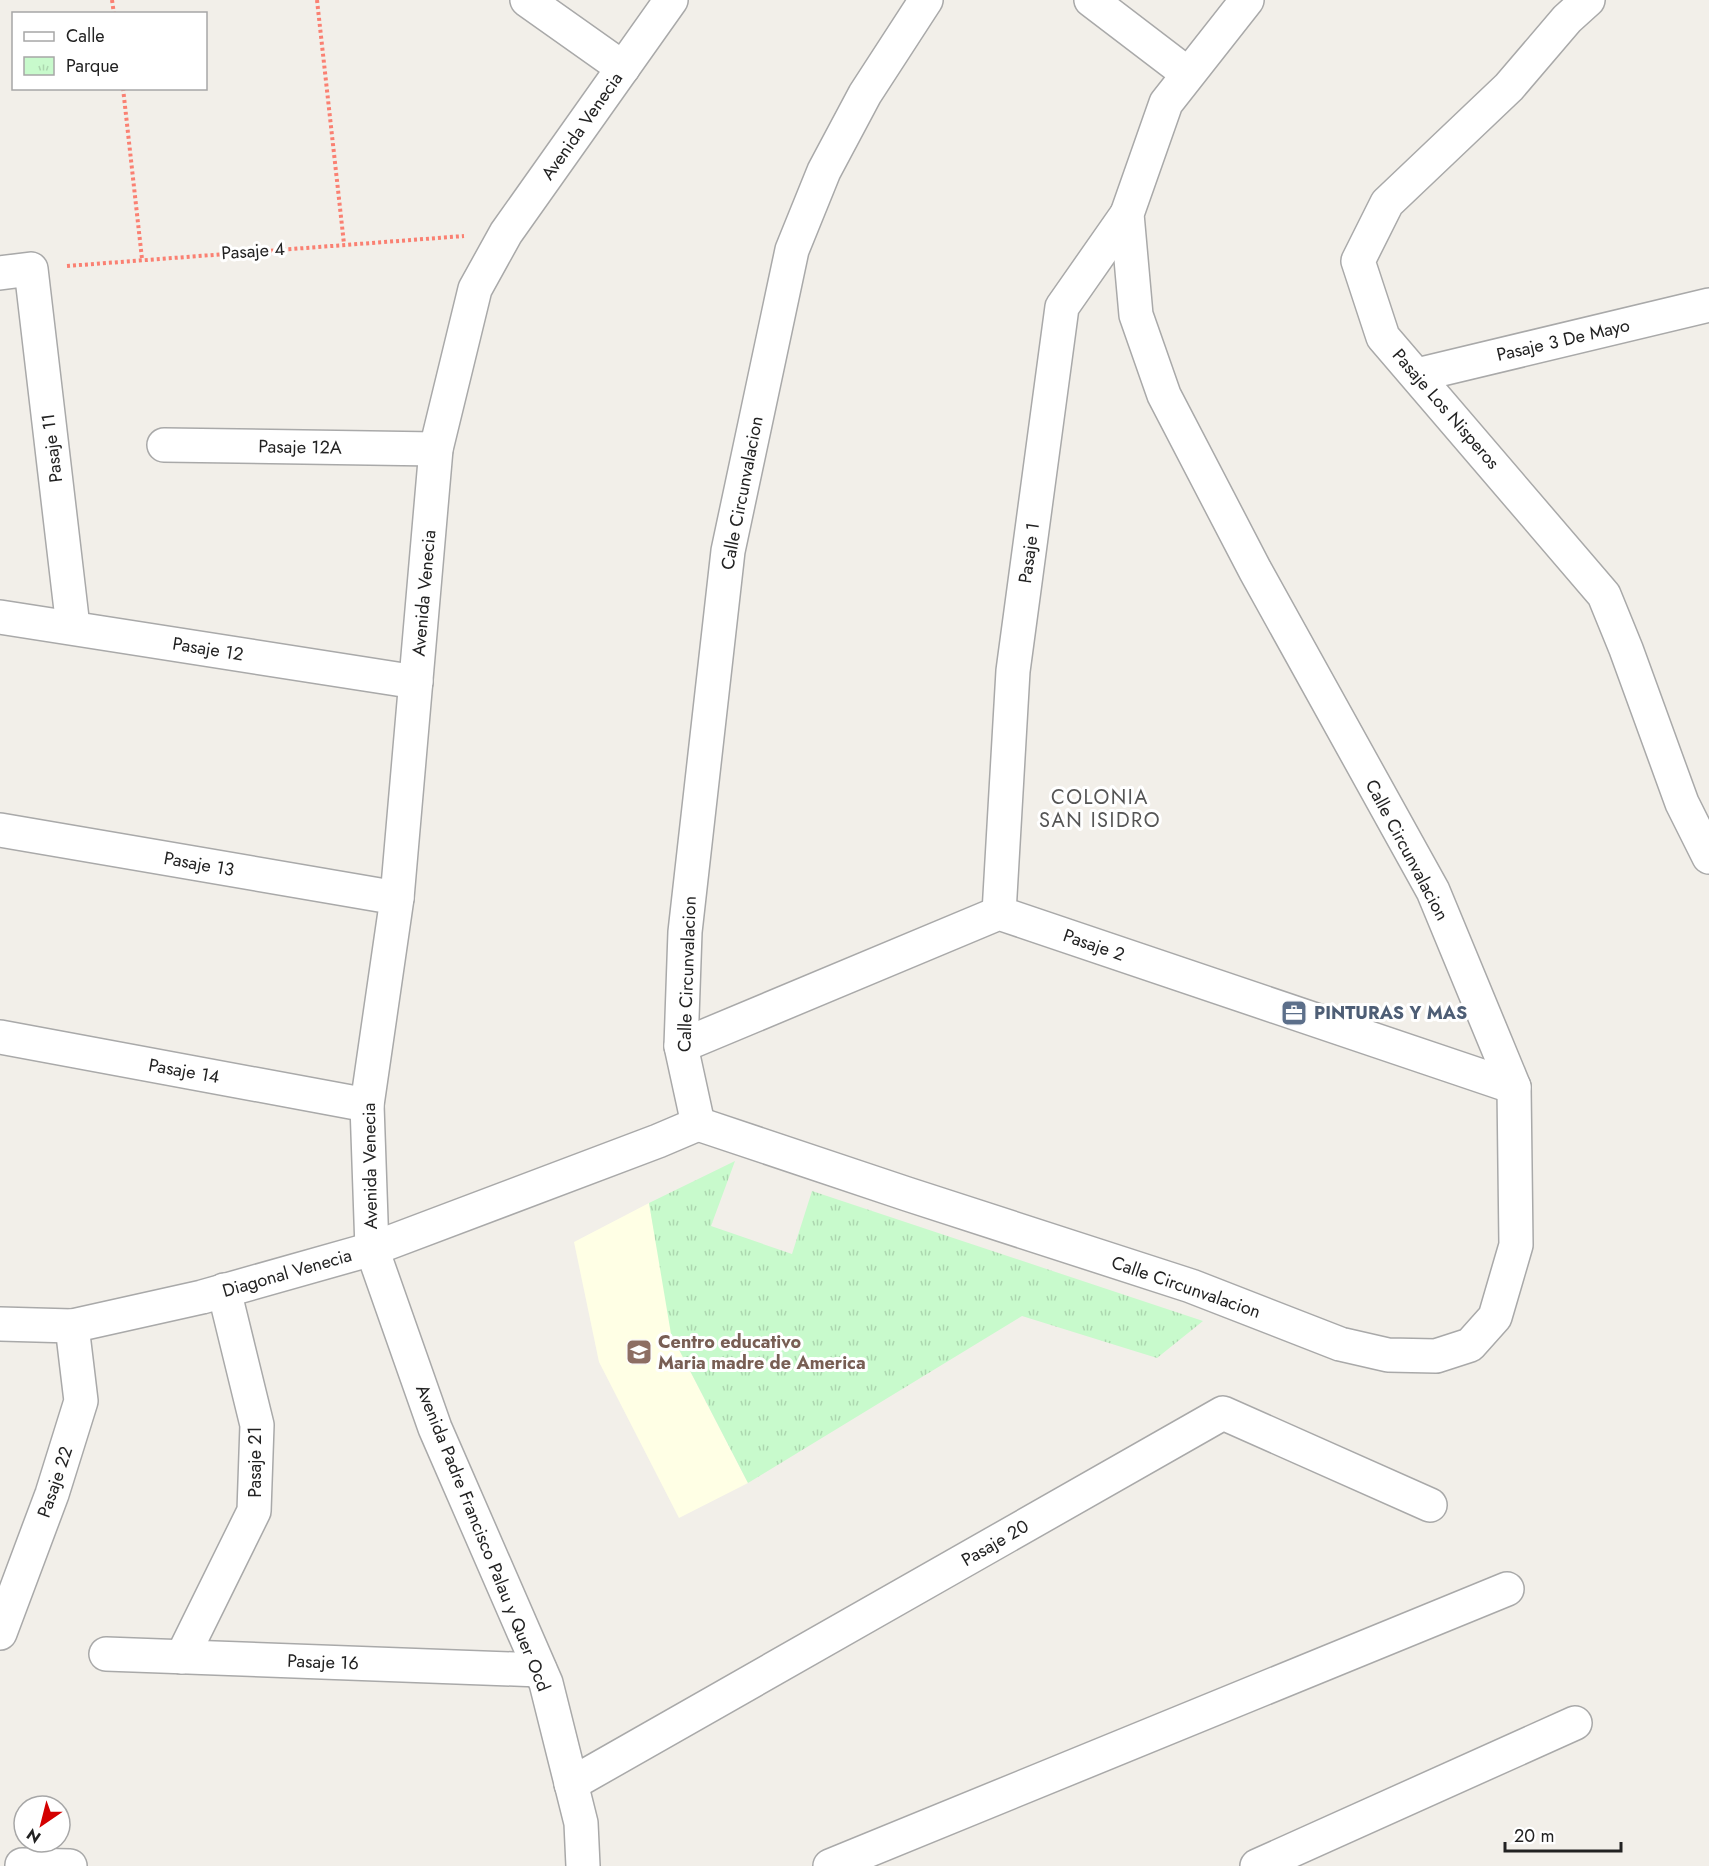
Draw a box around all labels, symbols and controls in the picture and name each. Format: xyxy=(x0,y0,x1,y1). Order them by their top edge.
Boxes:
legend xyxy=(12,12,207,90)
text: Calle xyxy=(66,23,105,49)
text: Parque xyxy=(66,53,119,79)
street label: Avenida Venecia xyxy=(535,67,629,185)
street label: Pasaje 4 xyxy=(220,236,286,266)
street label: Pasaje 3 De Mayo xyxy=(1494,312,1632,368)
street label: Pasaje Los Nisperos xyxy=(1386,343,1506,475)
street label: Pasaje 11 xyxy=(35,412,69,484)
street label: Calle Circunvalacion xyxy=(714,414,770,572)
street label: Pasaje 12A xyxy=(258,433,342,461)
street label: Pasaje 1 xyxy=(1012,521,1046,585)
street label: Avenida Venecia xyxy=(406,529,442,657)
street label: Pasaje 12 xyxy=(171,631,245,667)
street label: Calle Circunvalacion xyxy=(1359,775,1455,925)
district label: COLONIA SAN ISIDRO xyxy=(1039,783,1161,835)
street label: Pasaje 13 xyxy=(162,845,236,883)
street label: Calle Circunvalacion xyxy=(671,895,703,1053)
street label: Pasaje 2 xyxy=(1060,922,1128,968)
office icon: PINTURAS Y MAS xyxy=(1279,998,1309,1028)
place label: PINTURAS Y MAS xyxy=(1314,1000,1467,1026)
street label: Pasaje 14 xyxy=(146,1052,222,1090)
street label: Avenida Venecia xyxy=(356,1102,384,1230)
street label: Diagonal Venecia xyxy=(219,1242,355,1304)
street label: Calle Circunvalacion xyxy=(1108,1249,1264,1325)
place label: Centro educativo Maria madre de America xyxy=(658,1329,866,1376)
school or university icon: Centro educativo Maria madre de America xyxy=(624,1337,654,1367)
street label: Avenida Padre Francisco Palau y Quer Ocd xyxy=(409,1381,557,1695)
street label: Pasaje 21 xyxy=(242,1426,268,1498)
street label: Pasaje 22 xyxy=(31,1443,79,1521)
street label: Pasaje 20 xyxy=(956,1513,1034,1573)
street label: Pasaje 16 xyxy=(287,1648,359,1676)
north arrow xyxy=(12,1794,72,1854)
scale bar xyxy=(1505,1815,1620,1853)
text: N xyxy=(22,1823,45,1849)
text: 20 m xyxy=(1514,1823,1554,1849)

